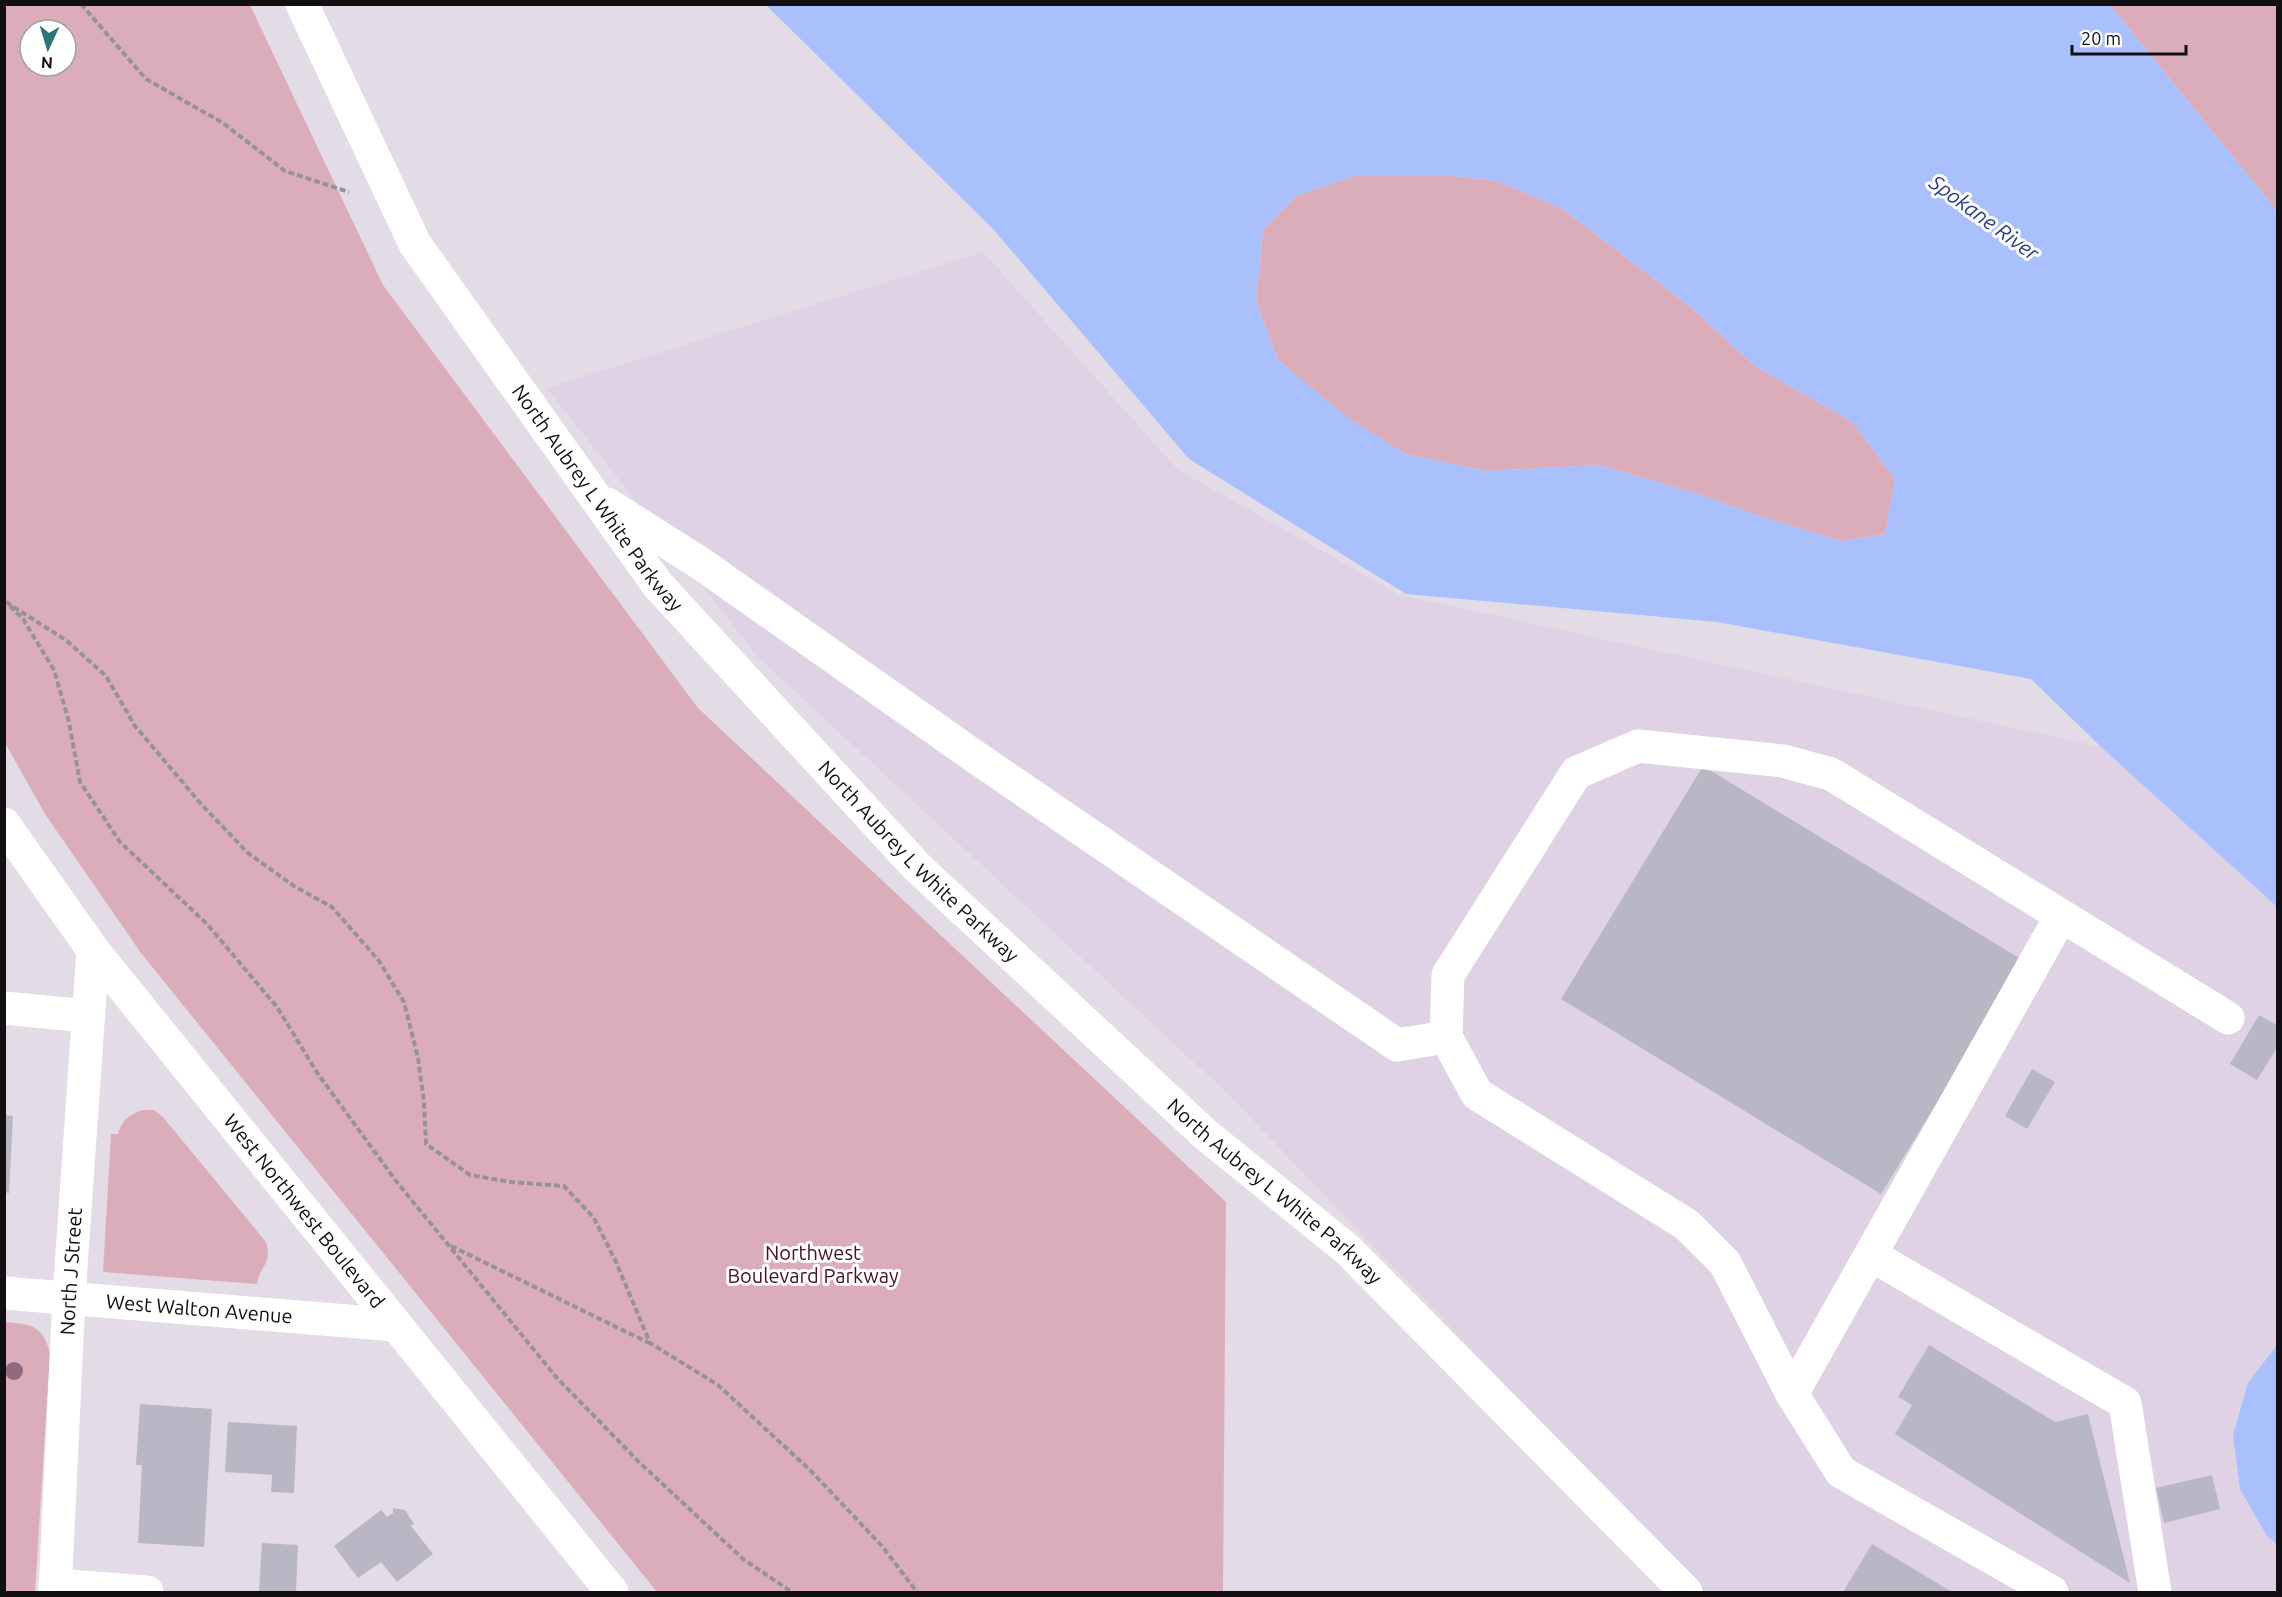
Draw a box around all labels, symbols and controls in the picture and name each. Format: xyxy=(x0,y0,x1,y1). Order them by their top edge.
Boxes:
north arrow xyxy=(18,18,78,78)
scale bar xyxy=(2072,18,2186,56)
text: 20 m xyxy=(2081,28,2121,48)
text: N xyxy=(40,54,54,72)
water label: Spokane River xyxy=(1925,169,2044,265)
street label: North Aubrey L White Parkway xyxy=(508,380,688,616)
street label: North Aubrey L White Parkway xyxy=(814,756,1024,967)
street label: North Aubrey L White Parkway xyxy=(1163,1093,1387,1289)
street label: West Northwest Boulevard xyxy=(219,1109,390,1312)
street label: North J Street xyxy=(55,1207,86,1336)
park label: Northwest Boulevard Parkway xyxy=(727,1241,899,1287)
street label: West Walton Avenue xyxy=(105,1289,294,1328)

